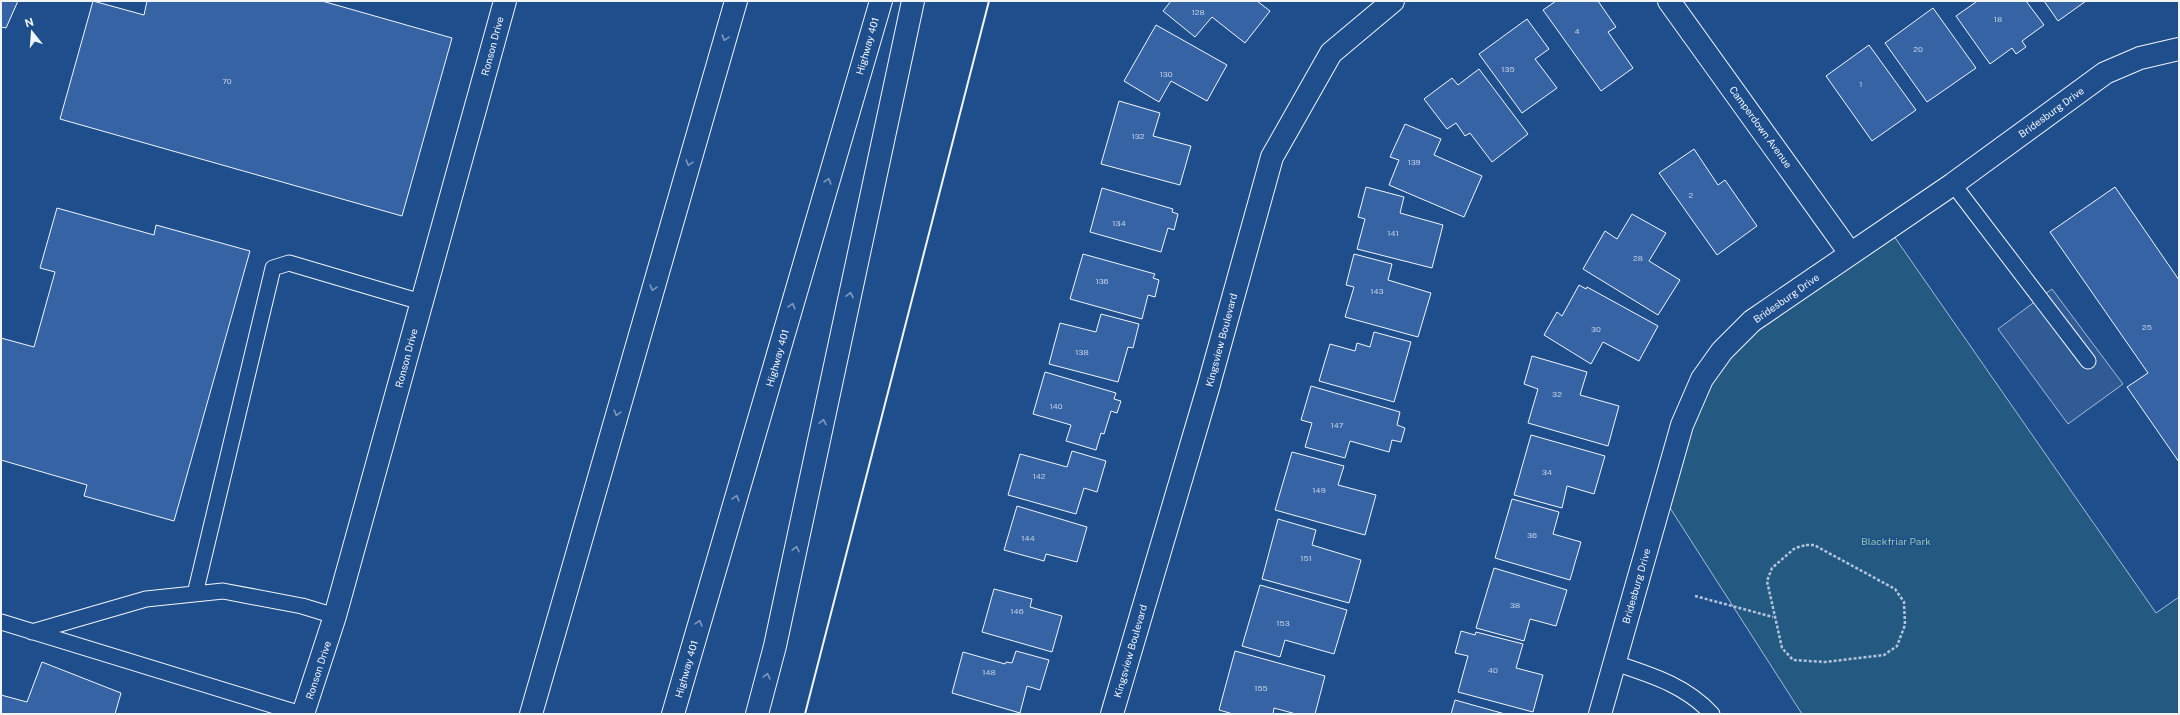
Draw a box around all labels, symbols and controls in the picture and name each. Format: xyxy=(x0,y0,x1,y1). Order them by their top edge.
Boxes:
house number: 128 xyxy=(1191,7,1205,17)
north arrow xyxy=(12,12,52,52)
house number: 18 xyxy=(1994,14,2002,24)
text: N xyxy=(23,15,35,29)
street label: Ronson Drive xyxy=(478,15,506,77)
street label: Highway 401 xyxy=(853,16,881,76)
house number: 4 xyxy=(1574,26,1580,36)
one-way arrow xyxy=(721,35,730,42)
house number: 20 xyxy=(1913,44,1923,54)
house number: 135 xyxy=(1501,64,1515,74)
house number: 130 xyxy=(1159,69,1173,79)
house number: 70 xyxy=(222,76,232,86)
house number: 1 xyxy=(1859,79,1863,89)
street label: Camperdown Avenue xyxy=(1727,84,1795,171)
street label: Bridesburg Drive xyxy=(2016,84,2086,140)
house number: 132 xyxy=(1131,131,1145,141)
house number: 139 xyxy=(1407,157,1421,167)
one-way arrow xyxy=(685,160,694,167)
one-way arrow xyxy=(823,178,832,185)
house number: 2 xyxy=(1689,190,1694,200)
house number: 134 xyxy=(1112,218,1126,228)
house number: 141 xyxy=(1387,228,1399,238)
house number: 28 xyxy=(1633,253,1643,263)
street label: Bridesburg Drive xyxy=(1751,271,1822,325)
house number: 136 xyxy=(1095,276,1109,286)
one-way arrow xyxy=(650,285,658,292)
house number: 143 xyxy=(1370,286,1384,296)
one-way arrow xyxy=(845,292,853,298)
street label: Kingsview Boulevard xyxy=(1203,292,1239,388)
one-way arrow xyxy=(787,303,796,310)
house number: 25 xyxy=(2142,322,2152,332)
house number: 30 xyxy=(1591,324,1601,334)
street label: Ronson Drive xyxy=(392,327,420,389)
street label: Highway 401 xyxy=(763,328,791,388)
house number: 138 xyxy=(1075,347,1089,357)
house number: 32 xyxy=(1552,389,1562,399)
house number: 140 xyxy=(1049,401,1063,411)
one-way arrow xyxy=(614,410,622,417)
one-way arrow xyxy=(818,419,826,425)
house number: 147 xyxy=(1330,420,1344,430)
house number: 34 xyxy=(1542,467,1552,477)
house number: 142 xyxy=(1032,471,1046,481)
house number: 149 xyxy=(1312,485,1326,495)
one-way arrow xyxy=(731,495,740,502)
house number: 36 xyxy=(1527,530,1537,540)
house number: 144 xyxy=(1021,533,1035,543)
park label: Blackfriar Park xyxy=(1861,535,1931,547)
one-way arrow xyxy=(791,546,799,553)
street label: Bridesburg Drive xyxy=(1619,547,1653,625)
house number: 151 xyxy=(1300,553,1312,563)
house number: 38 xyxy=(1510,600,1520,610)
street label: Kingsview Boulevard xyxy=(1111,603,1149,699)
house number: 146 xyxy=(1010,606,1024,616)
house number: 153 xyxy=(1276,618,1290,628)
one-way arrow xyxy=(694,620,703,627)
street label: Ronson Drive xyxy=(303,639,333,701)
street label: Highway 401 xyxy=(672,639,700,699)
house number: 40 xyxy=(1488,665,1498,675)
house number: 148 xyxy=(982,667,996,677)
one-way arrow xyxy=(762,673,771,680)
house number: 155 xyxy=(1254,683,1268,693)

